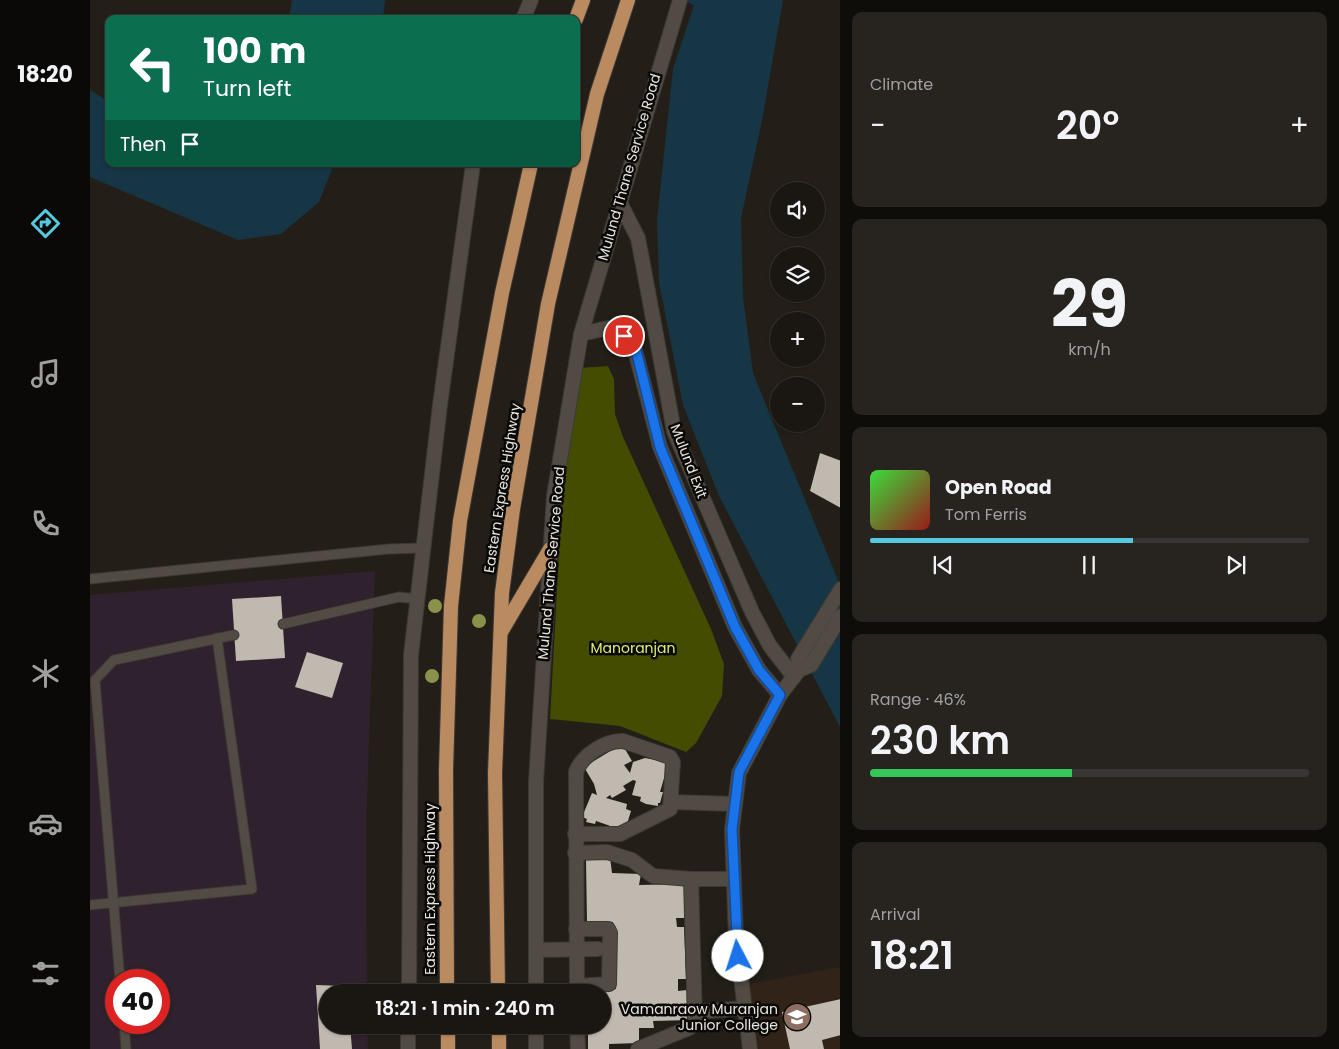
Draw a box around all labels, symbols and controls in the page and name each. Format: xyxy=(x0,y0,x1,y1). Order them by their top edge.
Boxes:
text: 100 m xyxy=(203,26,306,75)
icon: left xyxy=(120,35,185,100)
text: 18:20 xyxy=(17,59,73,90)
street label: Mulund Thane Service Road xyxy=(593,71,665,263)
text: Turn left xyxy=(203,73,291,104)
text: Climate xyxy=(870,73,933,96)
text: 20° xyxy=(1056,99,1119,152)
text: − xyxy=(870,106,885,145)
text: + xyxy=(1290,106,1309,145)
icon: arrive xyxy=(176,130,204,158)
text: Then xyxy=(120,131,166,158)
map controls xyxy=(770,182,825,432)
button: sound xyxy=(770,182,825,237)
icon: directions xyxy=(28,206,63,241)
button: layers xyxy=(770,247,825,302)
text: 29 xyxy=(1051,259,1128,350)
button: + xyxy=(770,312,825,367)
pin xyxy=(603,315,645,357)
icon: arrive xyxy=(610,322,638,350)
text: km/h xyxy=(1068,338,1111,361)
icon: music xyxy=(28,356,63,391)
button: − xyxy=(770,377,825,432)
street label: Eastern Express Highway xyxy=(479,402,525,574)
street label: Mulund Exit xyxy=(666,421,712,501)
street label: Mulund Thane Service Road xyxy=(533,466,569,660)
text: Open Road xyxy=(945,474,1052,501)
text: Tom Ferris xyxy=(945,503,1027,526)
icon: phone xyxy=(28,506,63,541)
icon: previous xyxy=(929,551,957,579)
icon: pause xyxy=(1075,551,1103,579)
icon: next xyxy=(1222,551,1250,579)
park label: Manoranjan xyxy=(591,638,675,658)
icon: climate xyxy=(28,656,63,691)
text: Range · 46% xyxy=(870,688,966,711)
text: 230 km xyxy=(870,714,1010,767)
street label: Eastern Express Highway xyxy=(420,803,440,975)
icon: car xyxy=(28,806,63,841)
text: Arrival xyxy=(870,903,920,926)
position arrow xyxy=(711,929,763,981)
text: 18:21 xyxy=(870,929,954,982)
icon: filters xyxy=(28,956,63,991)
speed limit sign: 40 xyxy=(105,969,170,1034)
text: 18:21 · 1 min · 240 m xyxy=(375,995,555,1022)
place label: Vamanraow Muranjan Junior College xyxy=(621,999,778,1035)
school or university icon: Vamanraow Muranjan Junior College xyxy=(782,1002,812,1032)

